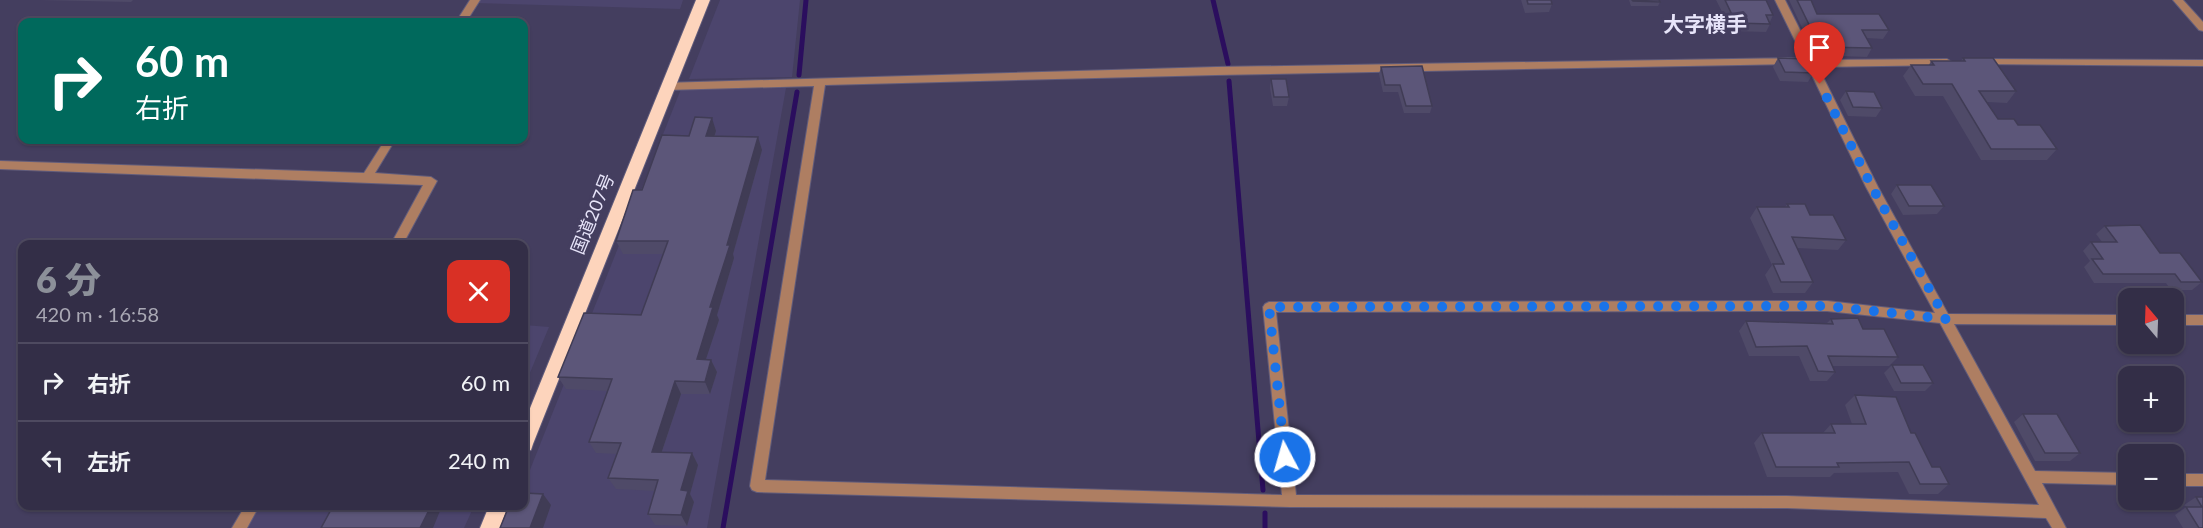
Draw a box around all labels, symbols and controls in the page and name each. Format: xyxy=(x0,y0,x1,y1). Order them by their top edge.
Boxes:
district label: 大字横手 xyxy=(1663,11,1747,36)
pin xyxy=(1794,22,1845,84)
icon: arrive xyxy=(1803,31,1836,64)
text: 60 m xyxy=(135,36,229,86)
icon: right xyxy=(36,42,114,120)
text: 右折 xyxy=(135,91,189,124)
street label: 国道207号 xyxy=(566,170,618,257)
text: 6 分 xyxy=(36,257,101,301)
button: close xyxy=(447,260,510,323)
north arrow xyxy=(2118,288,2184,354)
map controls xyxy=(2118,288,2184,510)
text: 420 m · 16:58 xyxy=(36,302,159,326)
icon: right xyxy=(36,366,69,399)
button: + xyxy=(2118,366,2184,432)
text: 60 m xyxy=(461,369,510,396)
text: 右折 xyxy=(87,370,131,397)
position arrow xyxy=(1253,425,1317,489)
icon: left xyxy=(36,444,69,477)
button: − xyxy=(2118,444,2184,510)
text: 240 m xyxy=(448,447,510,474)
text: 左折 xyxy=(87,448,131,475)

